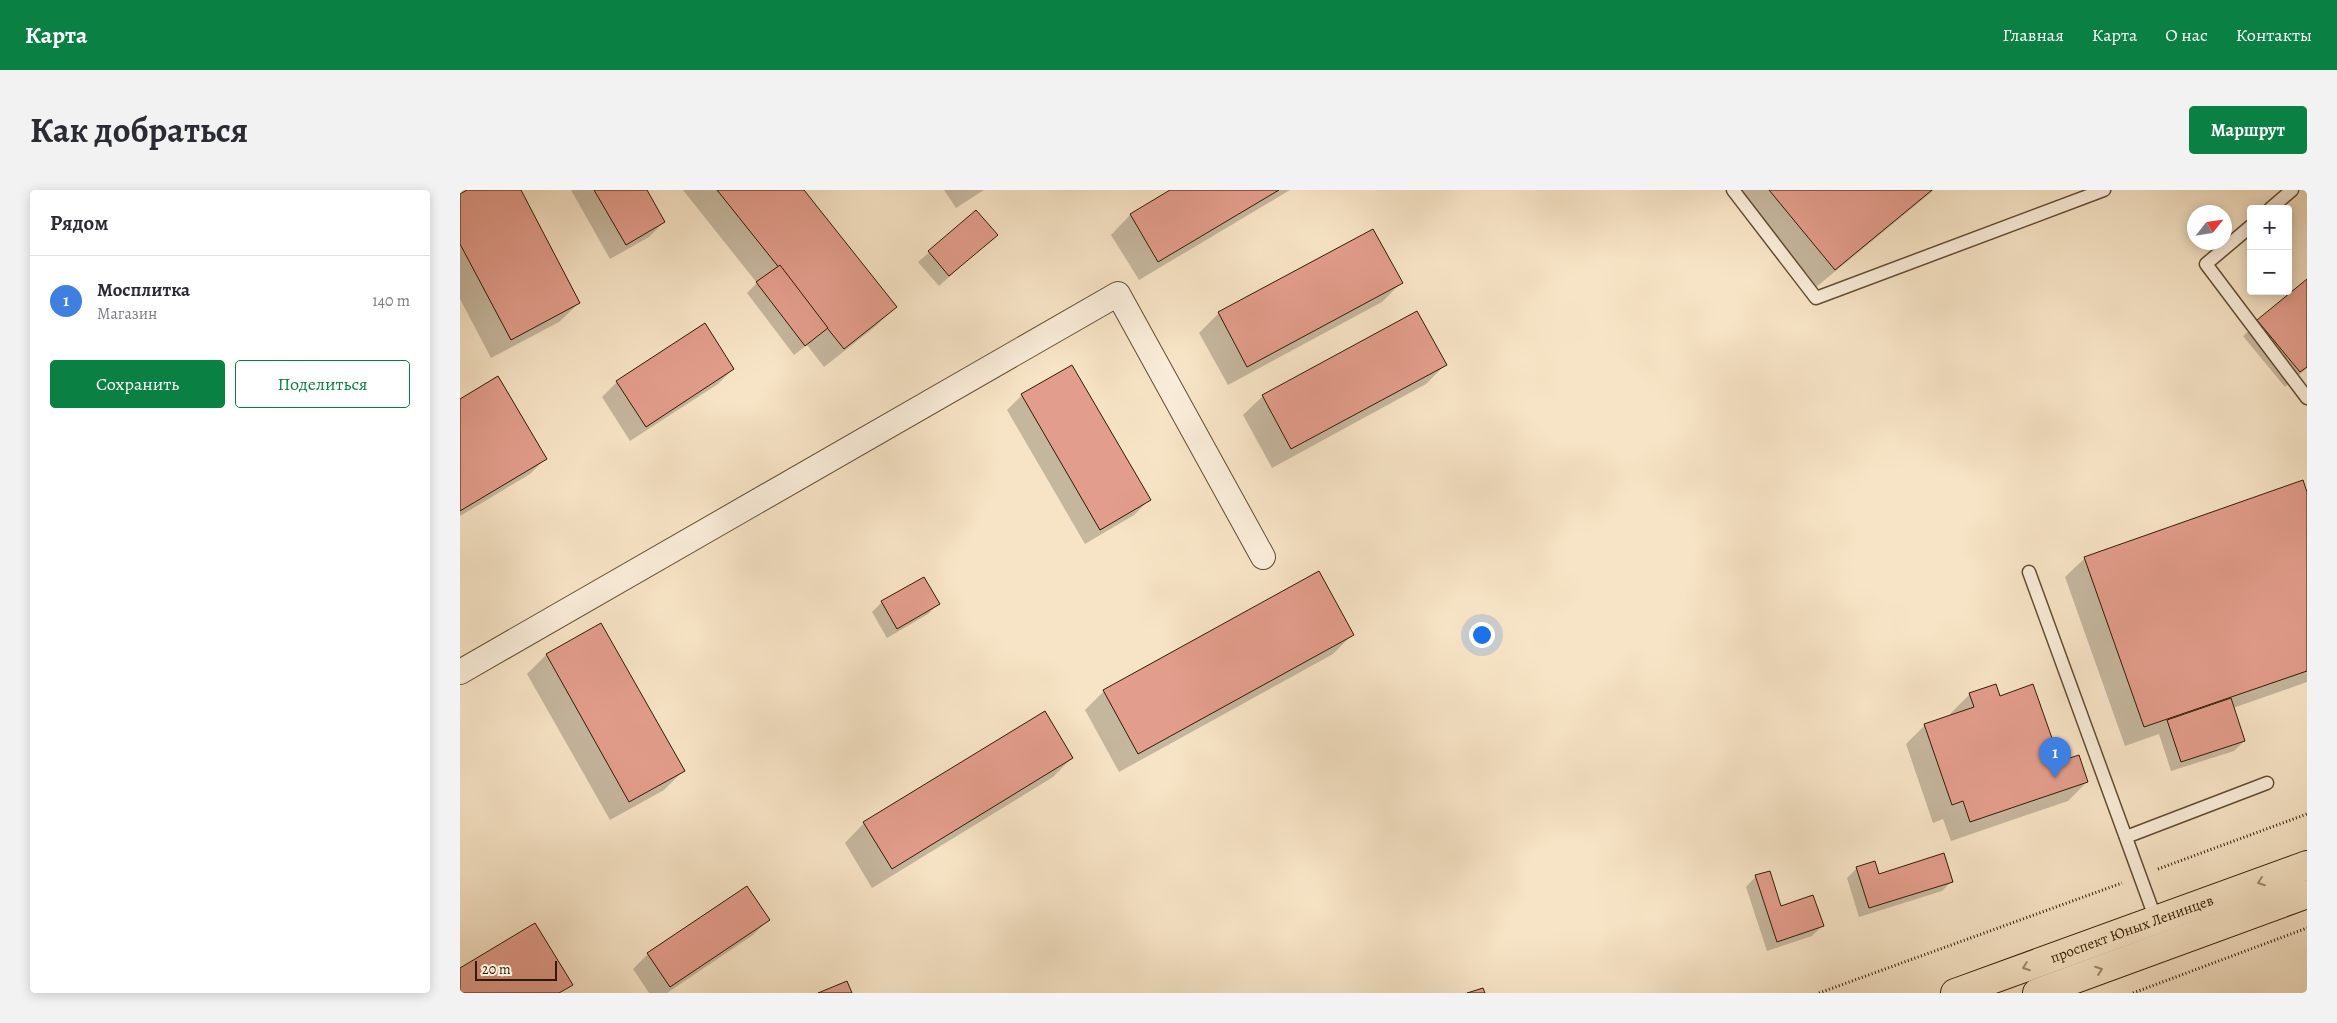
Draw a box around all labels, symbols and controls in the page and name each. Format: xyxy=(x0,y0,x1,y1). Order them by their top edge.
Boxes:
text: Карта xyxy=(25,19,87,51)
text: Главная xyxy=(2003,23,2064,47)
text: Карта xyxy=(2092,23,2137,47)
text: О нас xyxy=(2165,23,2208,47)
text: Контакты xyxy=(2236,23,2312,47)
text: Как добраться xyxy=(30,106,248,154)
button: Маршрут xyxy=(2189,106,2307,154)
north arrow xyxy=(2187,205,2232,250)
map controls xyxy=(2247,205,2292,295)
button: + xyxy=(2247,205,2292,250)
text: Рядом xyxy=(50,209,108,237)
button: − xyxy=(2247,250,2292,295)
text: Мосплитка xyxy=(97,277,190,303)
text: 1 xyxy=(63,290,69,312)
text: 140 m xyxy=(372,290,410,312)
text: Магазин xyxy=(97,303,157,325)
button: Сохранить xyxy=(50,360,225,408)
button: Поделиться xyxy=(235,360,410,408)
your location xyxy=(1469,622,1495,648)
pin: 1 xyxy=(2039,737,2071,778)
one-way arrow xyxy=(2257,876,2266,886)
street label: проспект Юных Ленинцев xyxy=(2047,890,2216,968)
scale bar xyxy=(475,958,558,981)
text: 20 m xyxy=(482,960,511,979)
one-way arrow xyxy=(2022,961,2031,971)
one-way arrow xyxy=(2094,966,2103,976)

